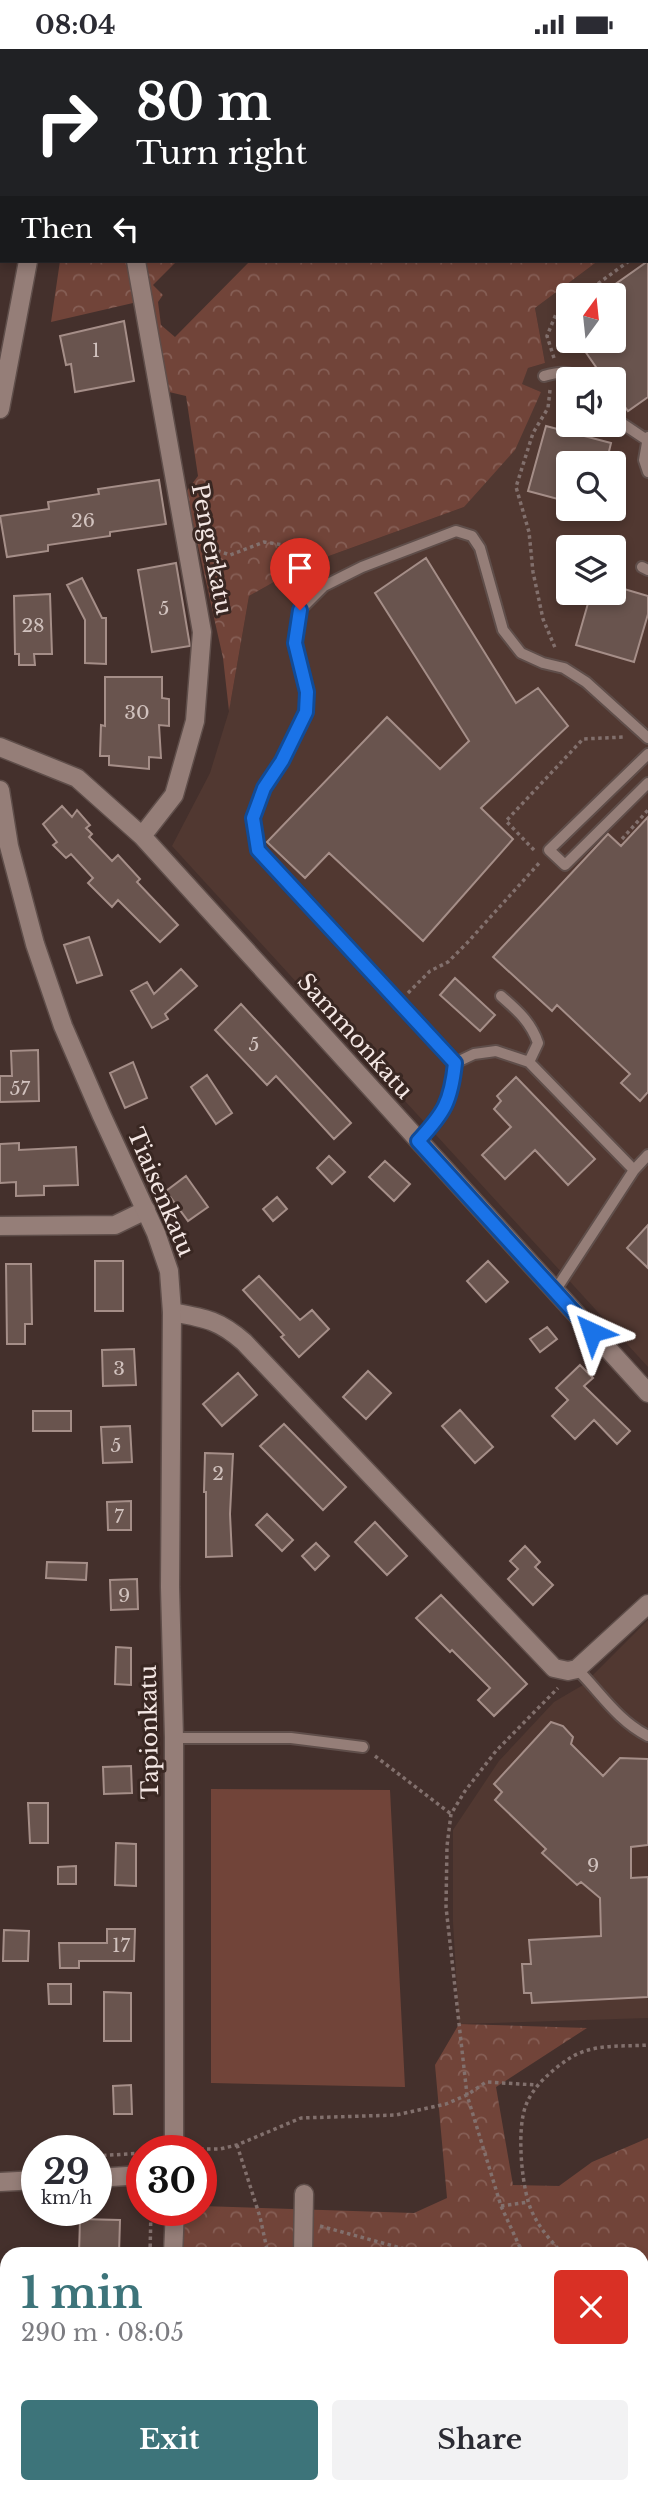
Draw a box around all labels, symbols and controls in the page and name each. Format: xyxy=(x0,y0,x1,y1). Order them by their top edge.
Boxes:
text: 08:04 xyxy=(35,9,115,41)
text: 80 m xyxy=(136,72,271,133)
icon: right xyxy=(21,77,112,168)
text: Turn right xyxy=(136,133,307,173)
icon: left xyxy=(107,210,145,248)
text: Then xyxy=(21,213,93,245)
north arrow xyxy=(556,283,626,353)
map controls xyxy=(556,283,626,605)
house number: 1 xyxy=(92,339,100,362)
button: sound xyxy=(556,367,626,437)
button: search xyxy=(556,451,626,521)
street label: Pengerkatu xyxy=(186,481,238,617)
house number: 26 xyxy=(71,509,95,532)
button: layers xyxy=(556,535,626,605)
pin xyxy=(270,538,330,610)
icon: arrive xyxy=(281,549,319,587)
house number: 5 xyxy=(159,597,169,620)
house number: 28 xyxy=(21,614,45,637)
house number: 30 xyxy=(124,701,150,724)
street label: Sammonkatu xyxy=(291,968,419,1104)
house number: 5 xyxy=(249,1033,259,1056)
house number: 57 xyxy=(10,1077,31,1100)
street label: Tiaisenkatu xyxy=(121,1124,201,1260)
position arrow xyxy=(555,1295,629,1369)
house number: 3 xyxy=(113,1357,125,1380)
house number: 5 xyxy=(111,1434,121,1457)
house number: 2 xyxy=(212,1462,224,1485)
house number: 7 xyxy=(114,1505,124,1528)
house number: 9 xyxy=(118,1584,130,1607)
street label: Tapionkatu xyxy=(134,1665,164,1799)
house number: 9 xyxy=(587,1854,599,1877)
house number: 17 xyxy=(112,1934,130,1957)
speed limit sign: 30 xyxy=(126,2135,217,2226)
text: 29 xyxy=(43,2150,90,2193)
text: km/h xyxy=(41,2187,92,2209)
text: 1 min xyxy=(21,2267,143,2319)
button: close xyxy=(554,2270,628,2344)
text: 290 m · 08:05 xyxy=(21,2319,184,2347)
button: Exit xyxy=(21,2400,318,2480)
button: Share xyxy=(332,2400,628,2480)

